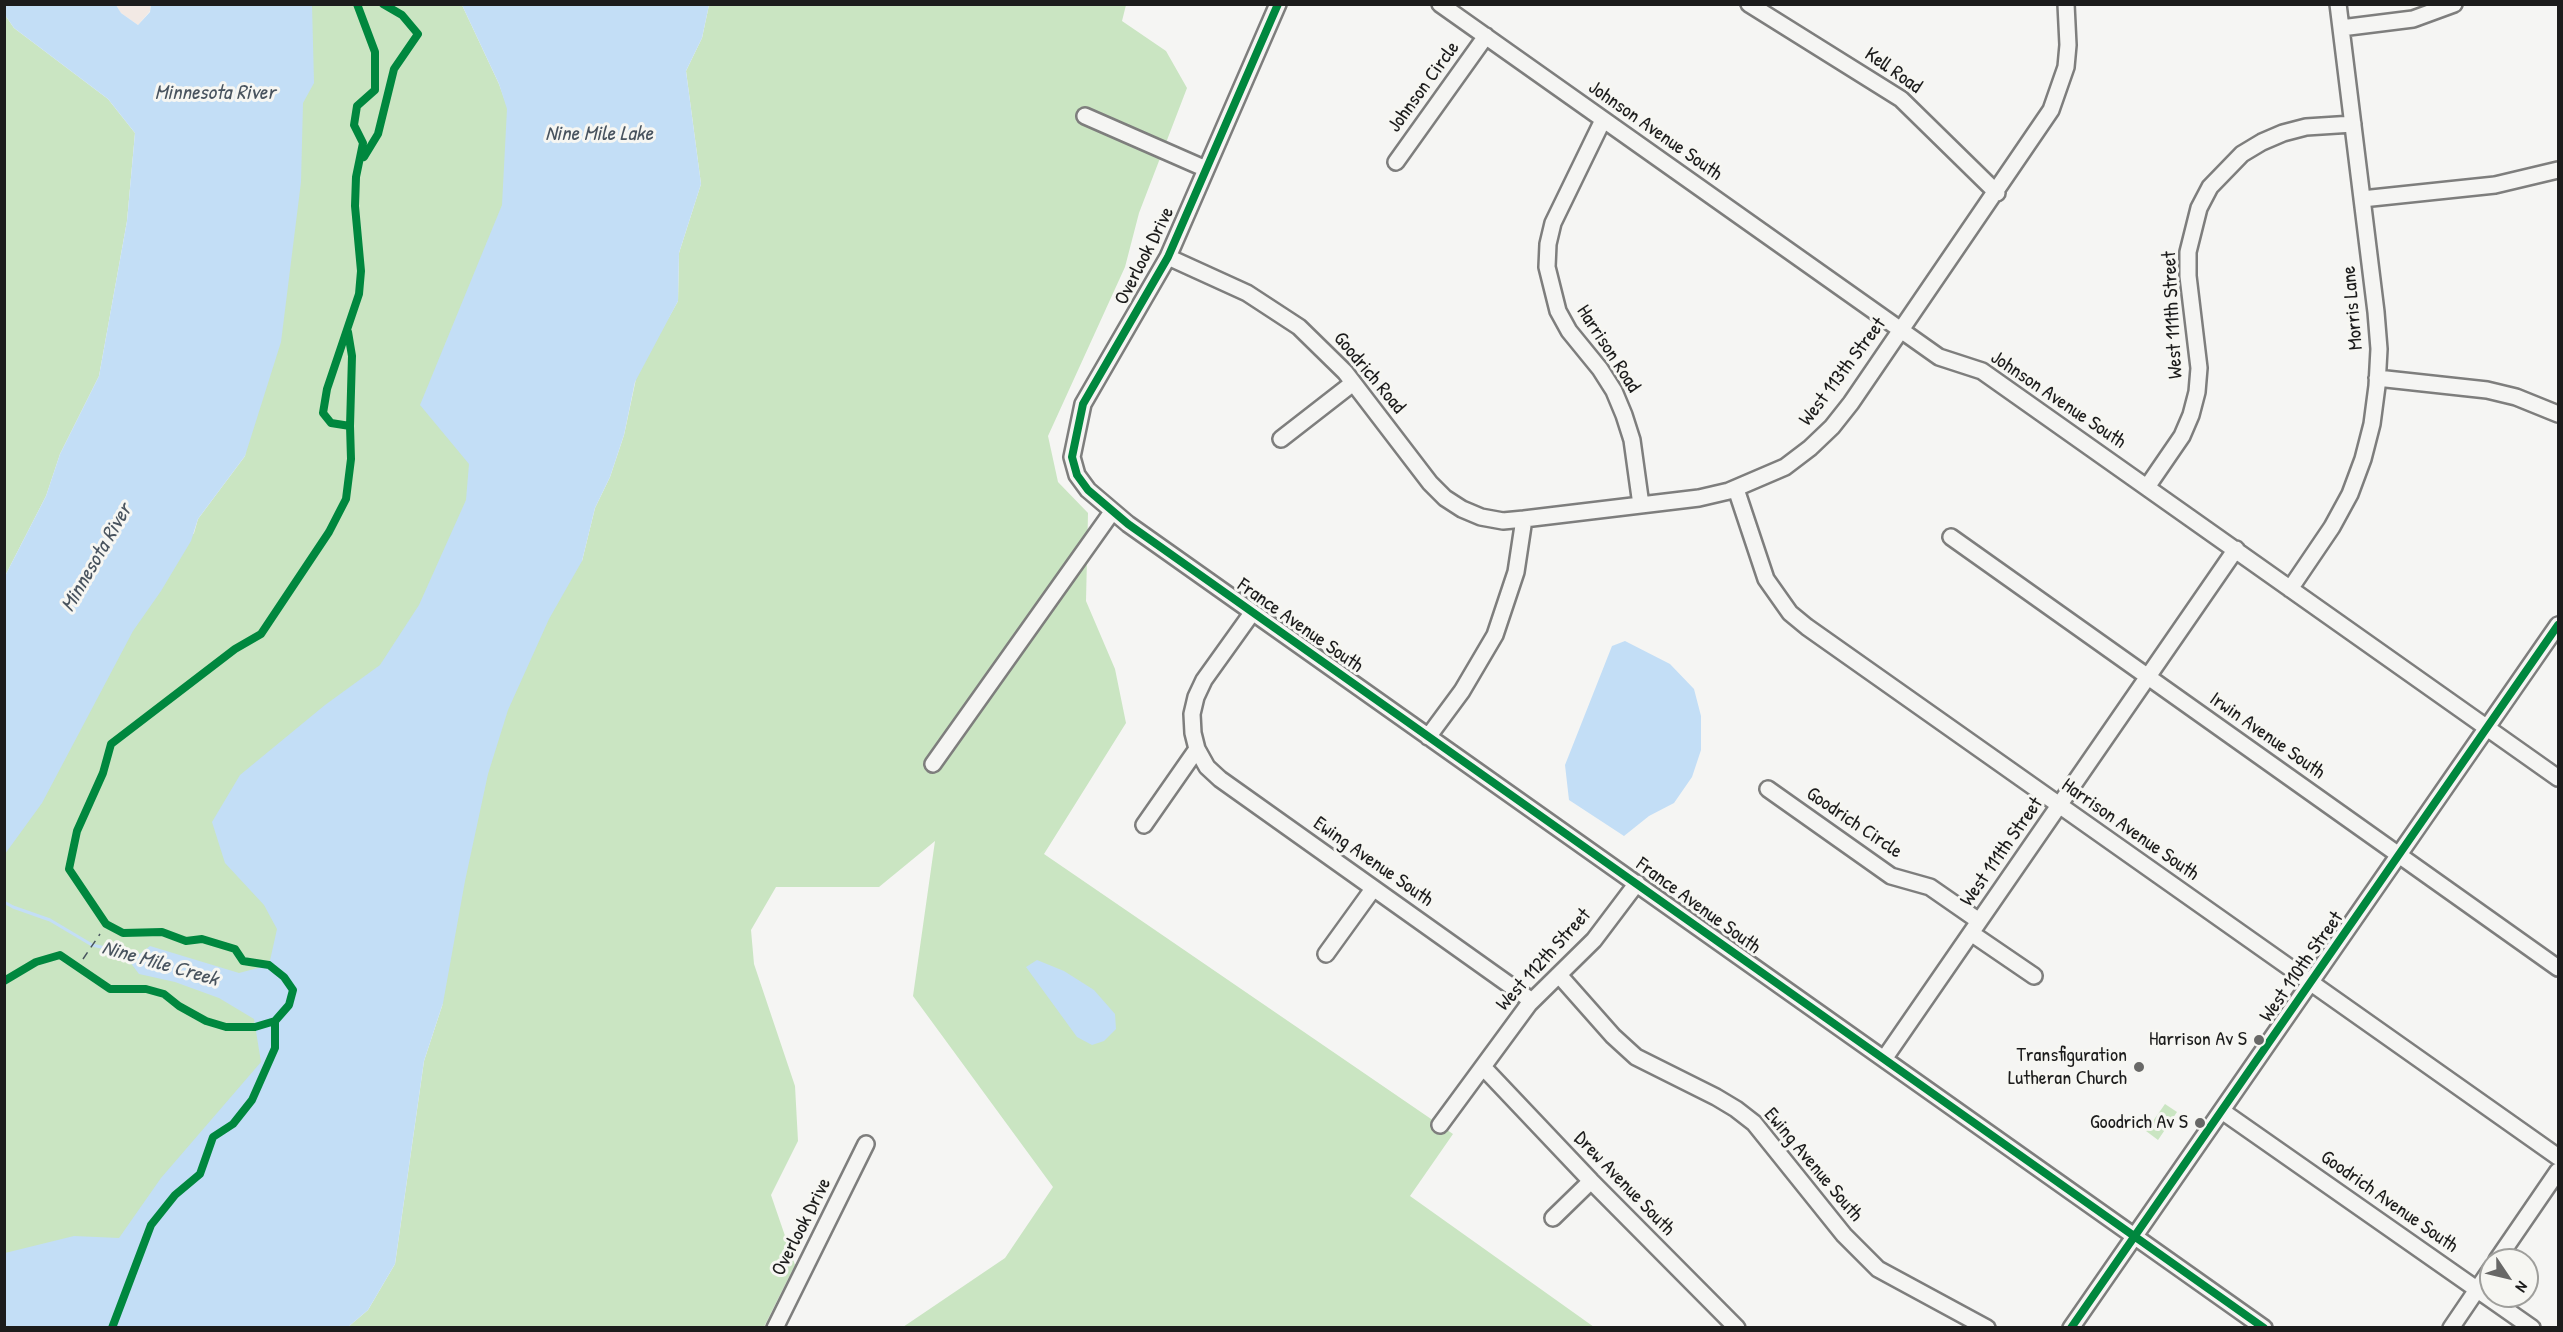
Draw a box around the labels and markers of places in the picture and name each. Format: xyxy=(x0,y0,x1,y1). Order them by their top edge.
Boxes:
place label: Harrison Av S xyxy=(2149,1028,2247,1052)
marker: Harrison Av S xyxy=(2252,1033,2266,1047)
place label: Transfiguration Lutheran Church xyxy=(2008,1044,2127,1091)
marker: Transfiguration Lutheran Church xyxy=(2132,1060,2146,1074)
place label: Goodrich Av S xyxy=(2090,1111,2188,1135)
marker: Goodrich Av S xyxy=(2193,1116,2207,1130)

